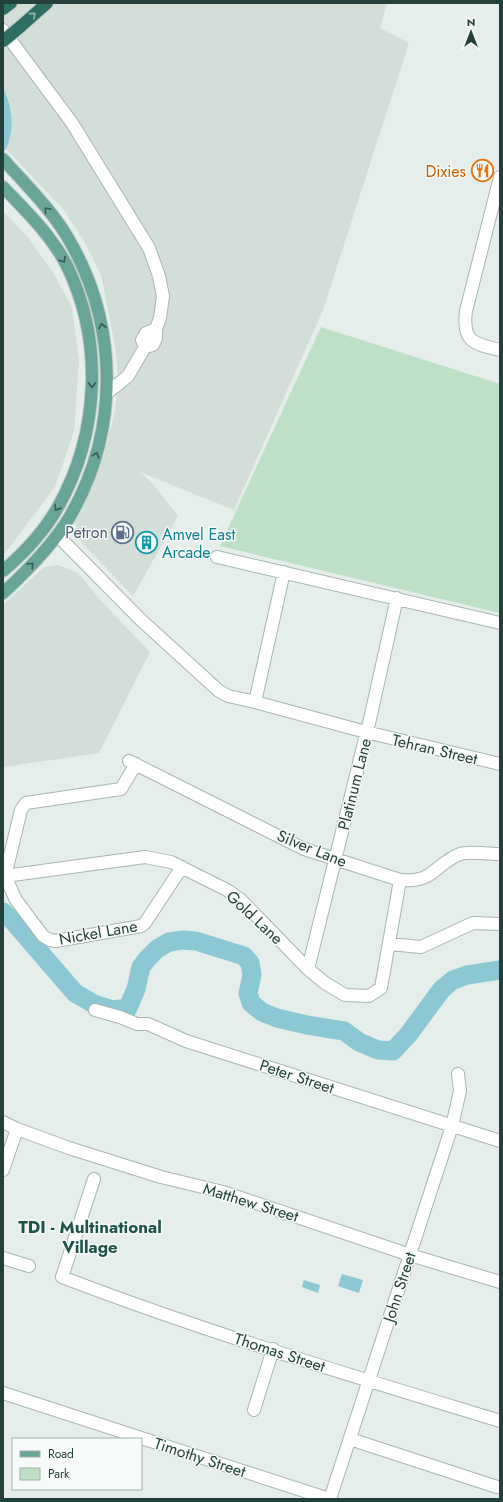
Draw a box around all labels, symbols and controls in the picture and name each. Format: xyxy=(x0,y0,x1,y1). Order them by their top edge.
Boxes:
north arrow xyxy=(451,12,491,52)
one-way arrow xyxy=(29,13,36,20)
text: N xyxy=(467,14,475,30)
restaurant icon: Dixies xyxy=(469,158,495,184)
place label: Dixies xyxy=(425,160,466,183)
one-way arrow xyxy=(45,208,52,215)
one-way arrow xyxy=(58,256,66,263)
one-way arrow xyxy=(98,323,107,329)
one-way arrow xyxy=(88,382,96,388)
one-way arrow xyxy=(91,451,100,458)
one-way arrow xyxy=(54,504,62,511)
fuel station icon: Petron xyxy=(110,519,136,545)
place label: Petron xyxy=(65,521,108,544)
place label: Amvel East Arcade xyxy=(162,523,235,564)
building icon: Amvel East Arcade xyxy=(134,530,160,556)
one-way arrow xyxy=(26,563,33,570)
street label: Tehran Street xyxy=(390,728,480,771)
street label: Platinum Lane xyxy=(332,736,377,832)
street label: Silver Lane xyxy=(273,824,350,873)
street label: Gold Lane xyxy=(221,885,288,950)
street label: Nickel Lane xyxy=(57,914,139,951)
street label: Peter Street xyxy=(257,1054,337,1099)
street label: Matthew Street xyxy=(200,1177,302,1228)
district label: TDI - Multinational Village xyxy=(18,1215,162,1259)
street label: John Street xyxy=(377,1249,422,1327)
street label: Thomas Street xyxy=(232,1327,328,1378)
street label: Timothy Street xyxy=(151,1432,249,1483)
legend xyxy=(12,1438,142,1490)
text: Road xyxy=(48,1445,74,1463)
text: Park xyxy=(48,1465,70,1483)

